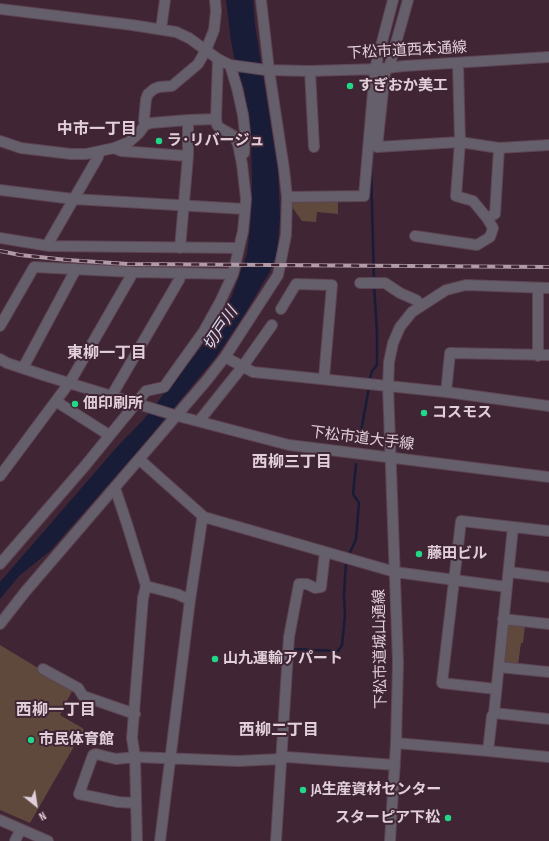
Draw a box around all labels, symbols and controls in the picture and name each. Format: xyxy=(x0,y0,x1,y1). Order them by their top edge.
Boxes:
street label: 下松市道西本通線 xyxy=(347,39,467,63)
place label: すぎおか美工 xyxy=(358,77,448,95)
marker: すぎおか美工 xyxy=(345,81,355,91)
district label: 中市一丁目 xyxy=(57,120,137,140)
place label: ラ･リバージュ xyxy=(167,132,264,150)
marker: ラ･リバージュ xyxy=(154,136,164,146)
water label: 切戸川 xyxy=(200,304,242,354)
district label: 東柳一丁目 xyxy=(67,344,147,364)
place label: 佃印刷所 xyxy=(83,395,143,413)
marker: 佃印刷所 xyxy=(70,399,80,409)
place label: コスモス xyxy=(432,404,492,422)
marker: コスモス xyxy=(419,408,429,418)
street label: 下松市道大手線 xyxy=(309,424,415,454)
district label: 西柳三丁目 xyxy=(252,453,332,473)
place label: 藤田ビル xyxy=(427,545,487,563)
marker: 藤田ビル xyxy=(414,549,424,559)
street label: 下松市道城山通線 xyxy=(371,589,391,709)
place label: 山九運輸アパート xyxy=(223,650,343,668)
marker: 山九運輸アパート xyxy=(210,654,220,664)
district label: 西柳一丁目 xyxy=(16,701,96,721)
district label: 西柳二丁目 xyxy=(239,721,319,741)
place label: 市民体育館 xyxy=(39,731,114,749)
marker: 市民体育館 xyxy=(26,735,36,745)
place label: JA生産資材センター xyxy=(311,781,441,799)
north arrow xyxy=(16,785,56,825)
marker: JA生産資材センター xyxy=(298,785,308,795)
text: N xyxy=(36,809,48,823)
place label: スターピア下松 xyxy=(335,809,440,827)
marker: スターピア下松 xyxy=(443,813,453,823)

